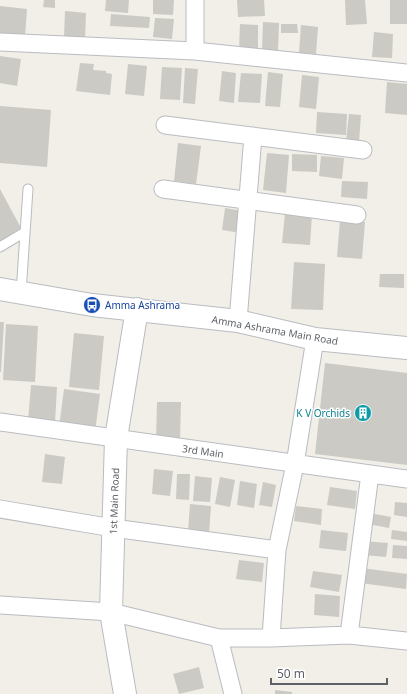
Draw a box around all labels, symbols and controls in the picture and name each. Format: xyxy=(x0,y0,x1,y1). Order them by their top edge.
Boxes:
bus stop icon: Amma Ashrama xyxy=(82,295,102,315)
place label: Amma Ashrama xyxy=(105,298,180,312)
street label: Amma Ashrama Main Road xyxy=(211,312,339,348)
building icon: K V Orchids xyxy=(353,403,373,423)
place label: K V Orchids xyxy=(296,406,350,420)
street label: 3rd Main xyxy=(181,441,225,461)
street label: 1st Main Road xyxy=(106,467,122,535)
scale bar xyxy=(271,660,387,686)
text: 50 m xyxy=(277,665,305,682)

